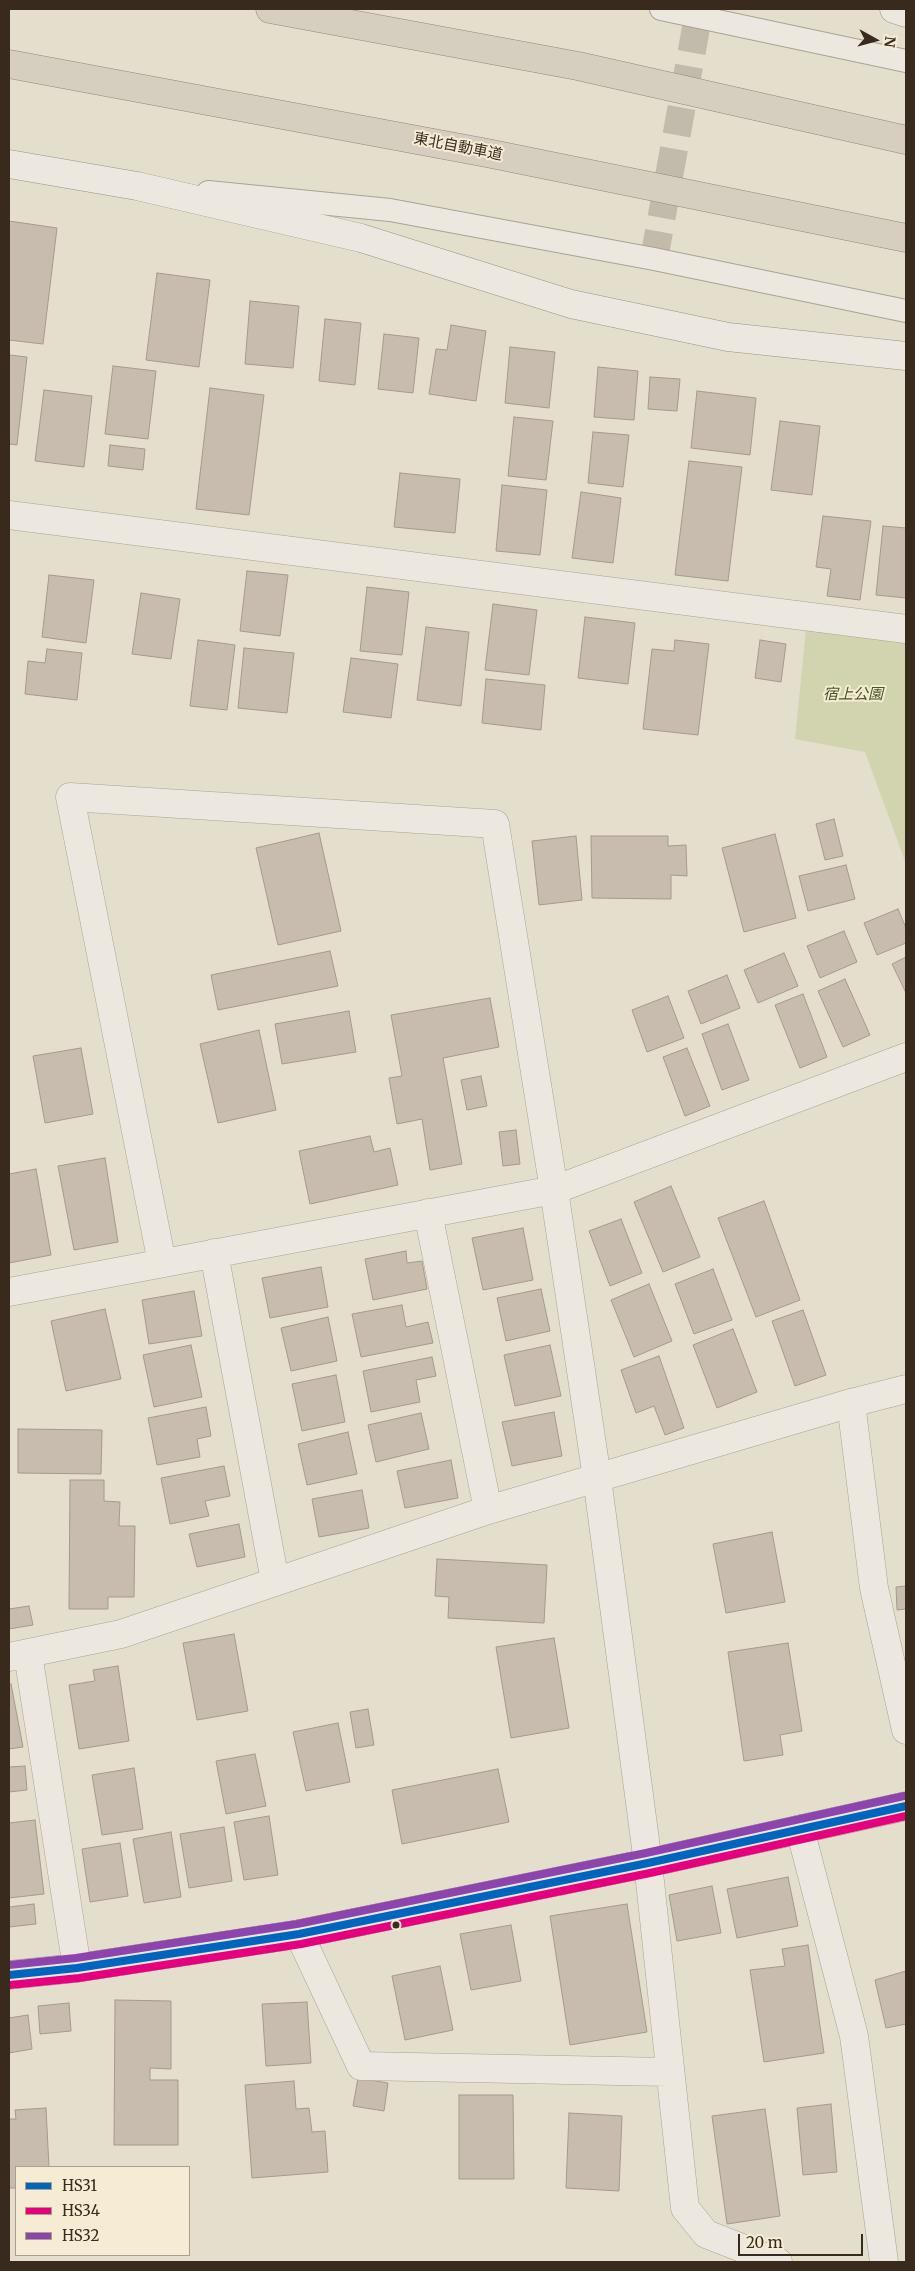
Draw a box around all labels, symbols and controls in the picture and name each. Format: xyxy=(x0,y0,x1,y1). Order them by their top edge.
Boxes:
north arrow xyxy=(850,15,900,65)
text: N xyxy=(880,35,899,48)
street label: 東北自動車道 xyxy=(412,130,504,164)
park label: 宿上公園 xyxy=(823,686,883,704)
unlabelled marker xyxy=(391,1920,401,1930)
legend xyxy=(15,2166,190,2256)
text: HS31 xyxy=(62,2176,97,2195)
text: HS34 xyxy=(62,2201,100,2220)
scale bar xyxy=(740,2224,865,2256)
text: HS32 xyxy=(62,2226,99,2245)
text: 20 m xyxy=(746,2233,783,2252)

